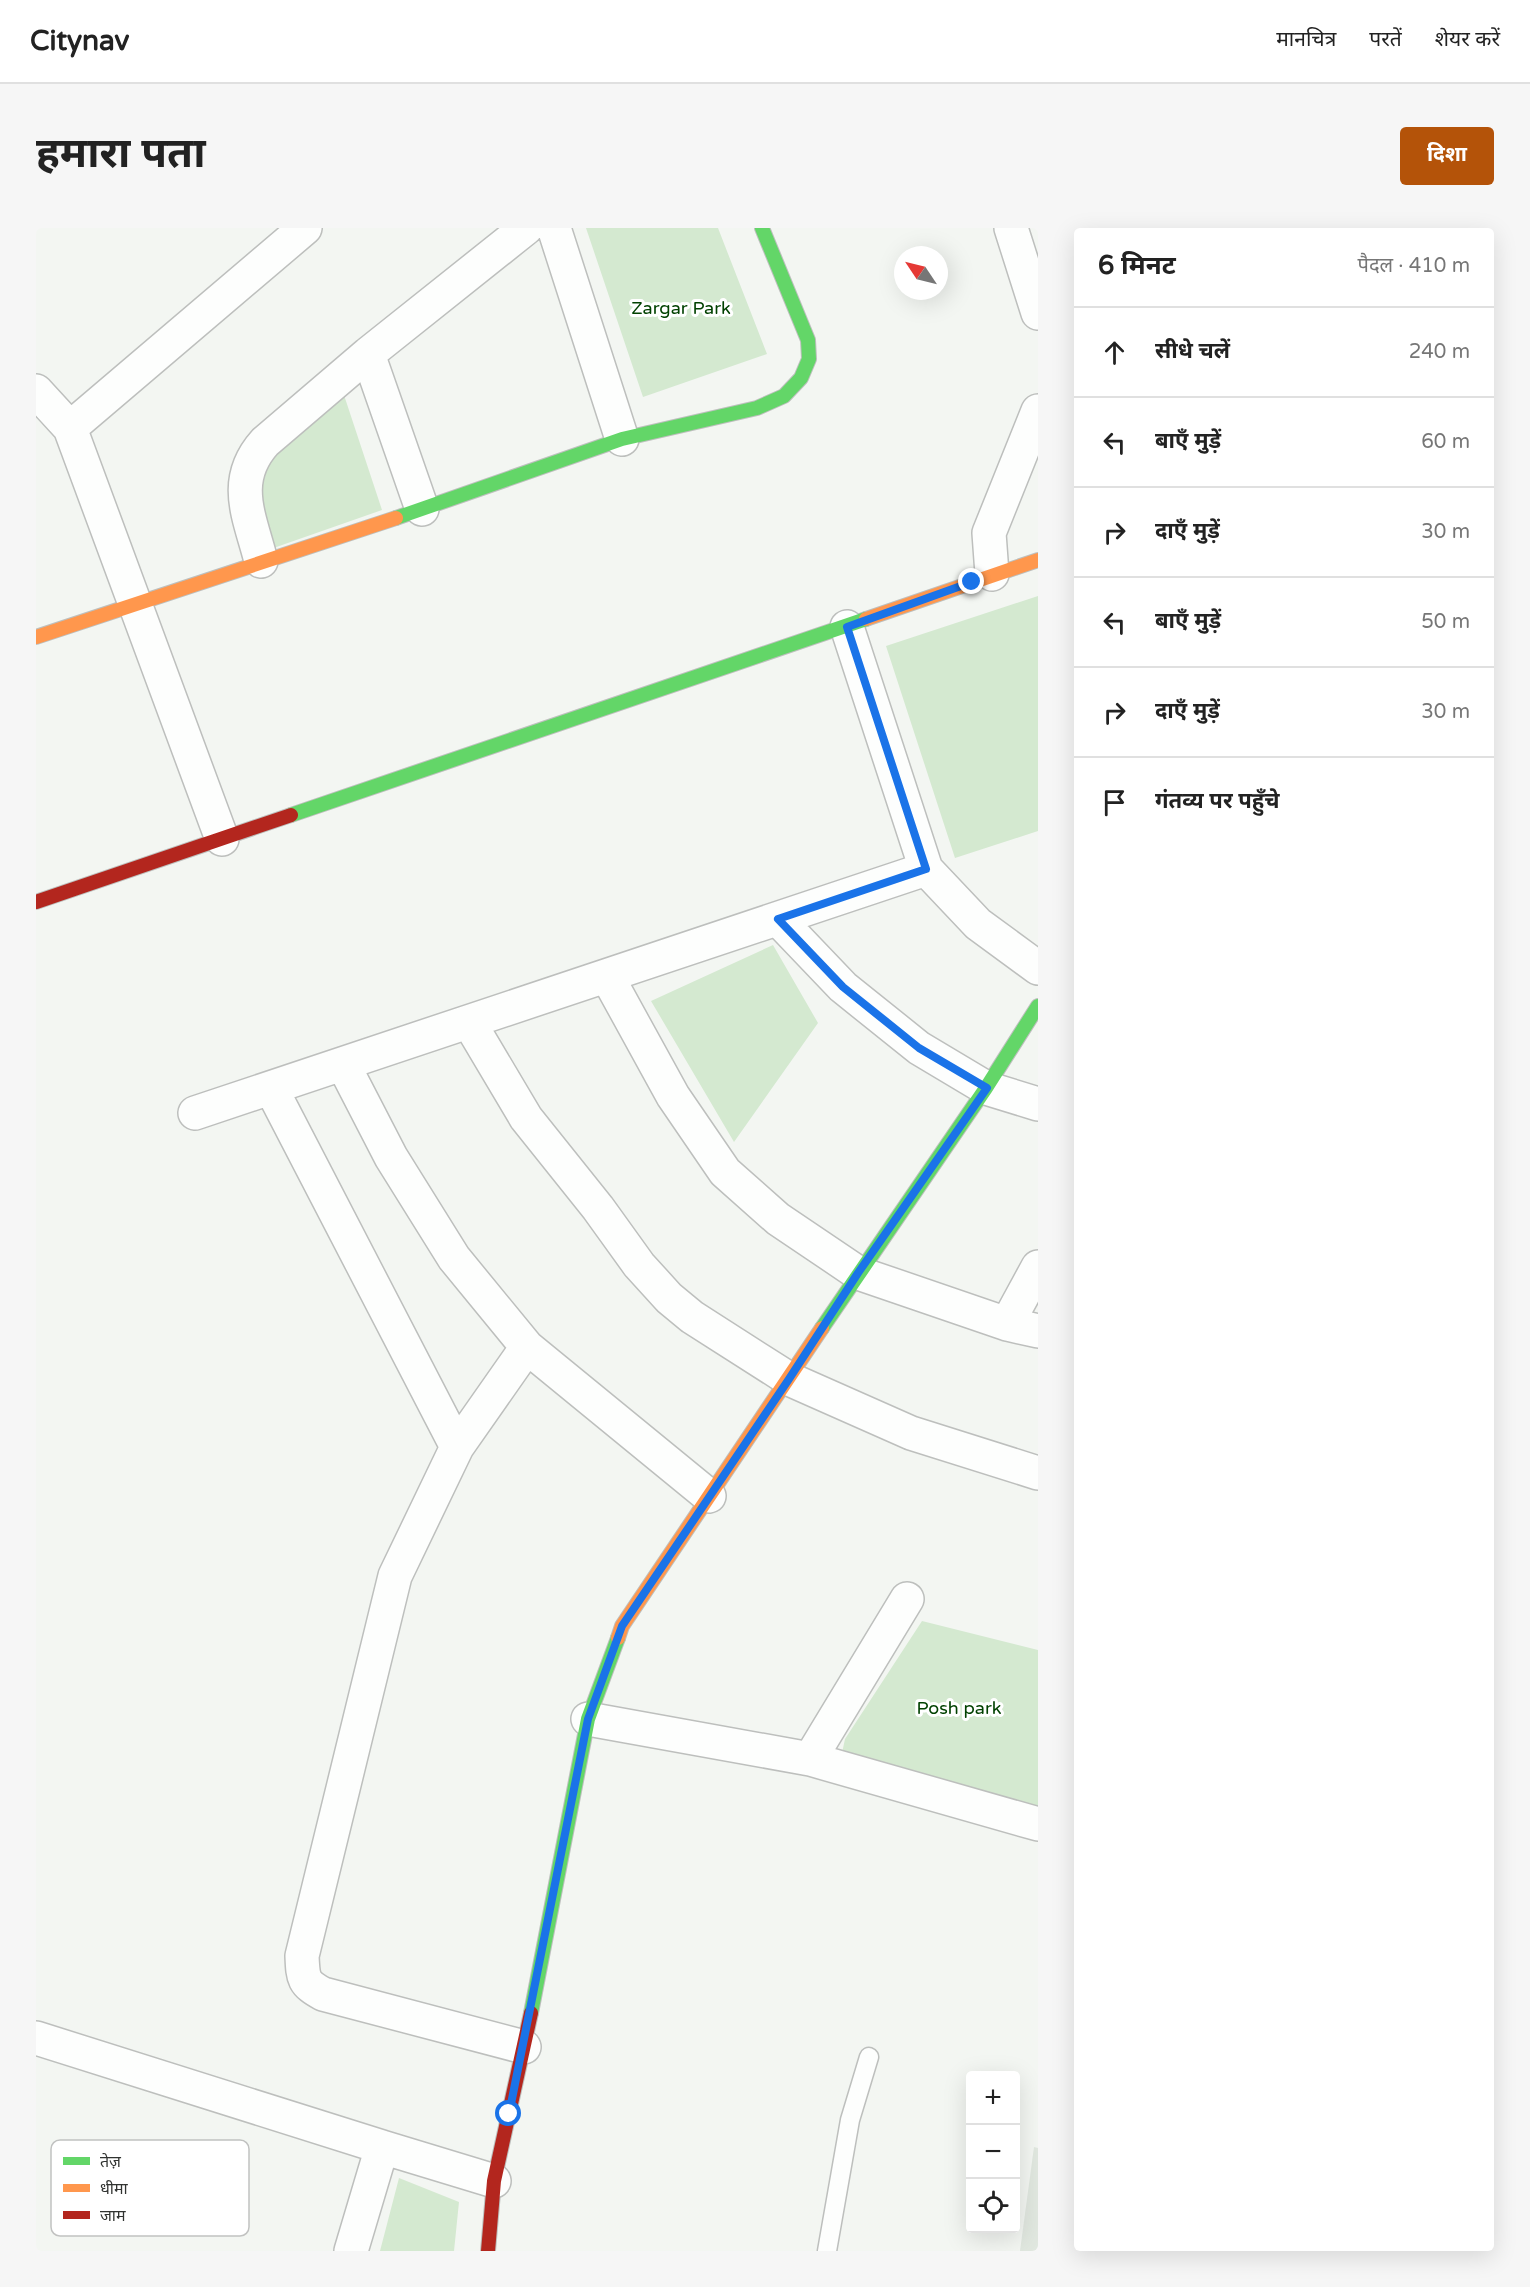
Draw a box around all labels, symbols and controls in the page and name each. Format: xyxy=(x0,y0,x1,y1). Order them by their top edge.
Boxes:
text: Citynav xyxy=(30,24,129,58)
text: मानचित्र xyxy=(1276,27,1336,52)
text: परतें xyxy=(1369,27,1402,52)
text: शेयर करें xyxy=(1435,27,1500,52)
button: दिशा xyxy=(1400,127,1494,185)
text: हमारा पता xyxy=(36,128,206,179)
north arrow xyxy=(894,246,948,300)
text: 6 मिनट xyxy=(1098,250,1176,281)
text: पैदल · 410 m xyxy=(1358,254,1470,278)
park label: Zargar Park xyxy=(631,297,731,319)
icon: ahead xyxy=(1098,336,1131,369)
text: सीधे चलें xyxy=(1155,338,1230,364)
text: 240 m xyxy=(1409,340,1470,364)
icon: left xyxy=(1098,426,1131,459)
text: बाएँ मुड़ें xyxy=(1155,428,1221,454)
text: 60 m xyxy=(1421,430,1470,454)
icon: right xyxy=(1098,516,1131,549)
text: दाएँ मुड़ें xyxy=(1155,518,1220,544)
text: 30 m xyxy=(1421,520,1470,544)
route end xyxy=(958,568,984,594)
icon: left xyxy=(1098,606,1131,639)
text: बाएँ मुड़ें xyxy=(1155,608,1221,634)
text: 50 m xyxy=(1421,610,1470,634)
icon: right xyxy=(1098,696,1131,729)
text: दाएँ मुड़ें xyxy=(1155,698,1220,724)
text: 30 m xyxy=(1421,700,1470,724)
icon: arrive xyxy=(1098,786,1131,819)
text: गंतव्य पर पहुँचे xyxy=(1155,788,1280,814)
park label: Posh park xyxy=(916,1697,1002,1719)
map controls xyxy=(966,2071,1020,2233)
button: + xyxy=(966,2071,1020,2125)
route start xyxy=(495,2100,521,2126)
button: − xyxy=(966,2125,1020,2179)
legend xyxy=(51,2140,249,2236)
text: तेज़ xyxy=(100,2152,122,2172)
text: धीमा xyxy=(100,2179,129,2199)
button: locate xyxy=(966,2179,1020,2233)
text: जाम xyxy=(100,2206,126,2226)

